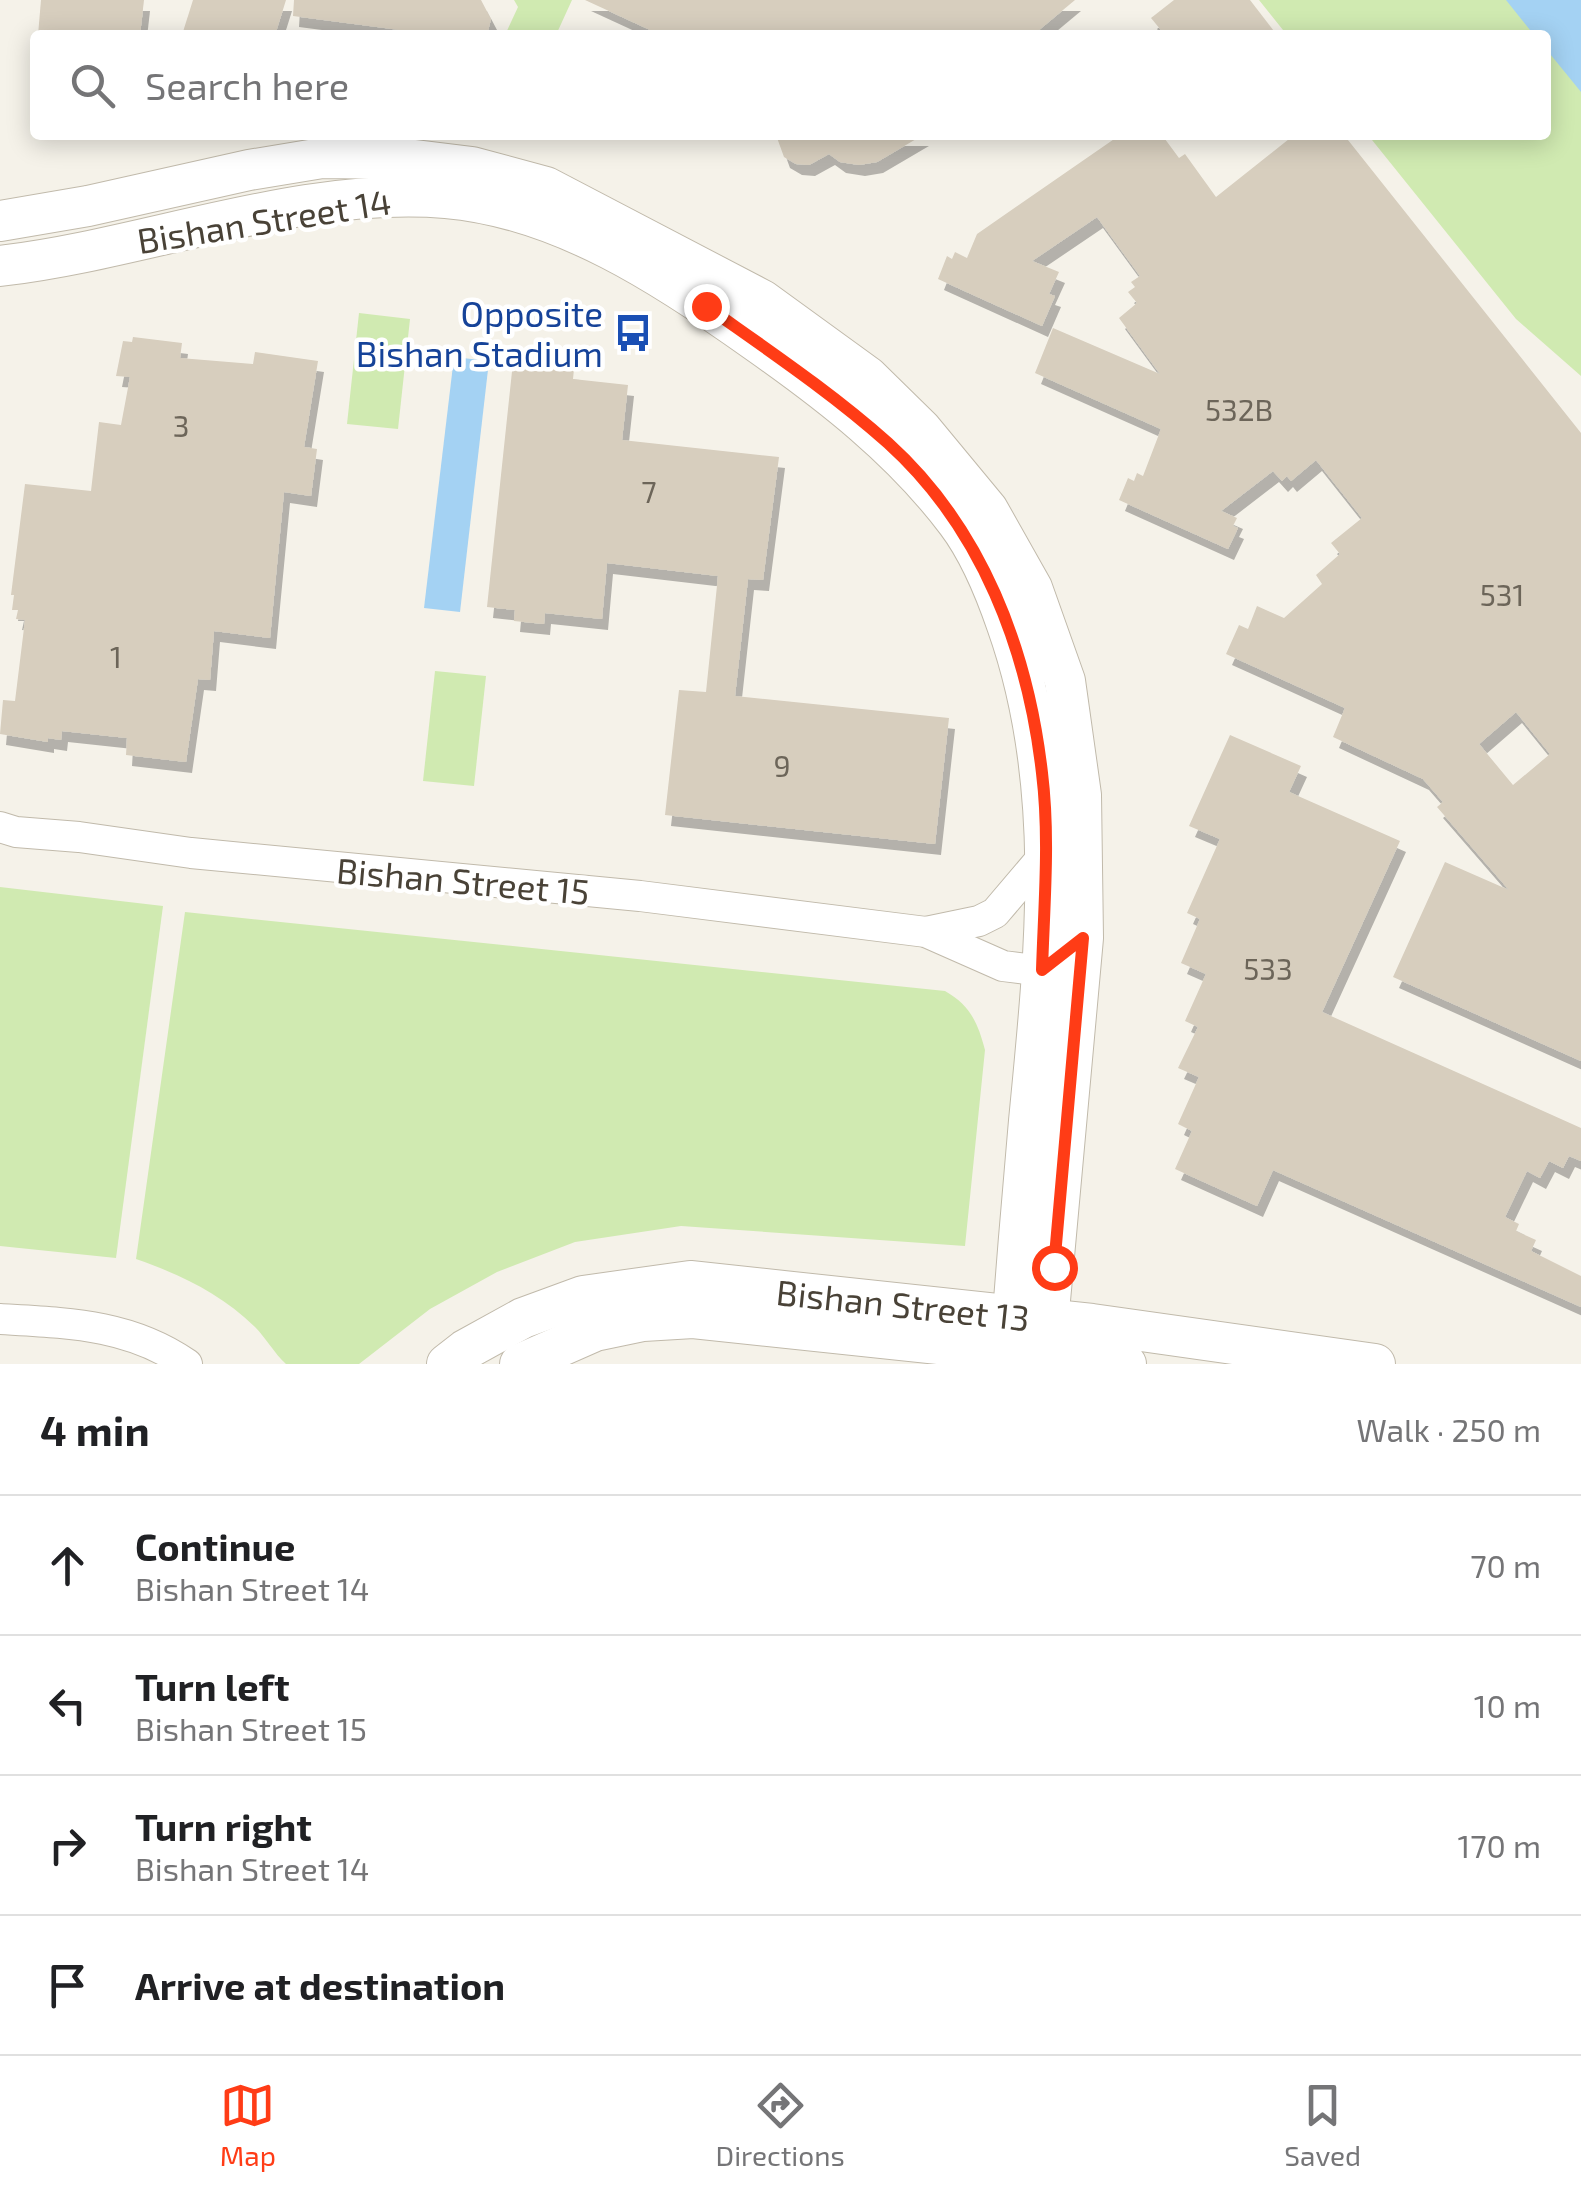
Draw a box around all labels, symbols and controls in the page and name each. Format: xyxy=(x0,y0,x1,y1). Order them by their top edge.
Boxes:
search box xyxy=(30,30,1551,140)
icon: search xyxy=(65,58,120,113)
text: Search here xyxy=(145,62,349,108)
street label: Bishan Street 14 xyxy=(134,179,394,261)
route end xyxy=(684,284,730,330)
place label: Opposite Bishan Stadium xyxy=(356,292,603,374)
bus stop icon: Opposite Bishan Stadium xyxy=(612,312,654,354)
house number: 532B xyxy=(1205,391,1273,427)
house number: 3 xyxy=(173,407,189,443)
house number: 7 xyxy=(641,473,657,509)
house number: 531 xyxy=(1480,576,1524,612)
house number: 1 xyxy=(110,638,122,674)
house number: 9 xyxy=(773,747,791,783)
street label: Bishan Street 15 xyxy=(335,848,591,912)
house number: 533 xyxy=(1243,950,1293,986)
route start xyxy=(1032,1245,1078,1291)
street label: Bishan Street 13 xyxy=(774,1270,1032,1338)
text: 4 min xyxy=(40,1404,150,1454)
text: Walk · 250 m xyxy=(1357,1410,1541,1448)
text: Continue xyxy=(135,1523,295,1569)
icon: ahead xyxy=(40,1538,95,1593)
text: 70 m xyxy=(1470,1546,1541,1584)
text: Bishan Street 14 xyxy=(135,1569,369,1607)
text: Turn left xyxy=(135,1663,290,1709)
icon: left xyxy=(40,1678,95,1733)
text: 10 m xyxy=(1474,1686,1541,1724)
text: Bishan Street 15 xyxy=(135,1709,367,1747)
text: Turn right xyxy=(135,1803,312,1849)
icon: right xyxy=(40,1818,95,1873)
text: 170 m xyxy=(1457,1826,1541,1864)
text: Bishan Street 14 xyxy=(135,1849,369,1887)
icon: arrive xyxy=(40,1958,95,2013)
text: Arrive at destination xyxy=(135,1962,505,2008)
tab: Map xyxy=(220,2078,276,2172)
tab: Directions xyxy=(716,2078,845,2172)
tab: Saved xyxy=(1284,2078,1361,2172)

